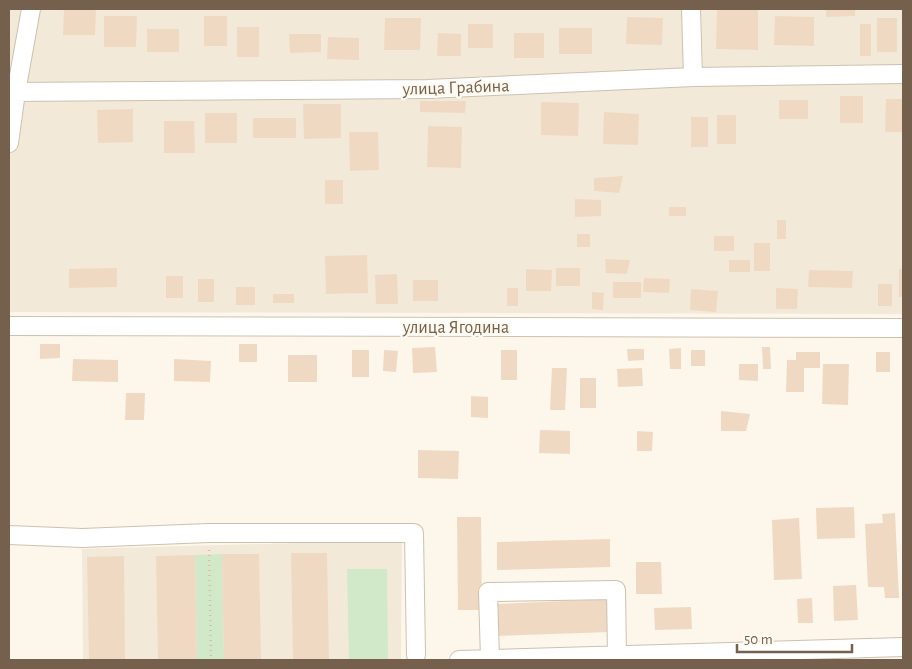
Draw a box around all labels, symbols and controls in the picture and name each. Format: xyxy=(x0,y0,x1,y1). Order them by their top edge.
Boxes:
street label: улица Грабина xyxy=(401,76,510,99)
street label: улица Ягодина xyxy=(402,319,509,337)
scale bar xyxy=(737,622,852,654)
text: 50 m xyxy=(744,632,773,647)

